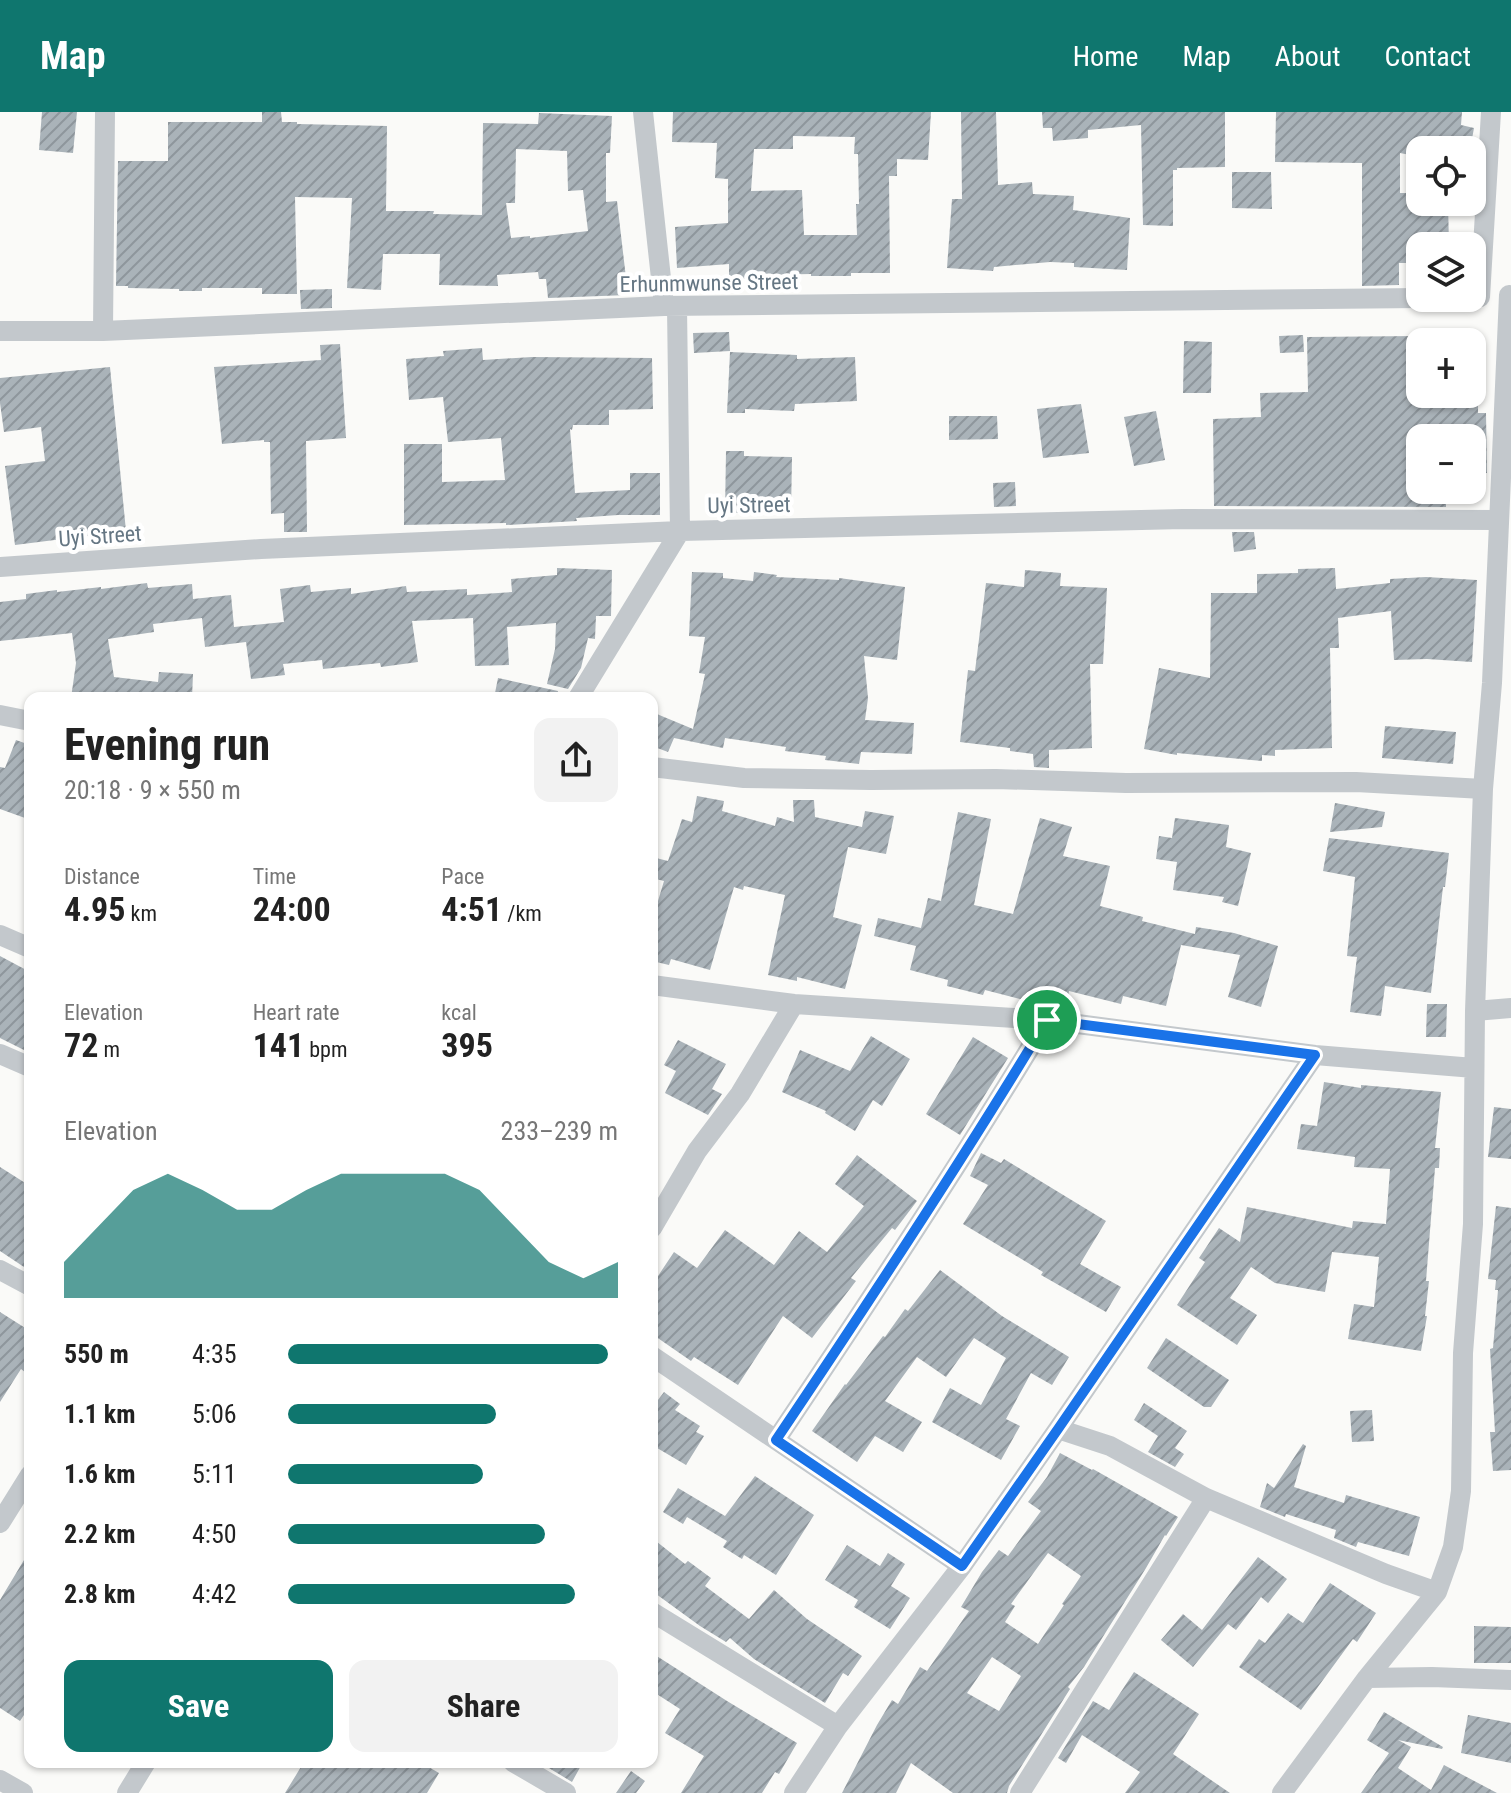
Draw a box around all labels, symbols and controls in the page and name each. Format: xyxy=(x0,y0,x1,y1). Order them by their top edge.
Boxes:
text: Map xyxy=(40,34,106,78)
text: Home xyxy=(1073,40,1138,73)
text: Map xyxy=(1182,40,1231,73)
text: About xyxy=(1275,40,1341,73)
text: Contact xyxy=(1385,40,1471,73)
map controls xyxy=(1406,136,1486,504)
button: locate xyxy=(1406,136,1486,216)
button: layers xyxy=(1406,232,1486,312)
street label: Erhunmwunse Street xyxy=(619,269,799,297)
button: + xyxy=(1406,328,1486,408)
button: − xyxy=(1406,424,1486,504)
street label: Uyi Street xyxy=(707,492,791,518)
street label: Uyi Street xyxy=(58,521,142,551)
button: share xyxy=(534,718,618,802)
text: Evening run xyxy=(64,719,270,771)
text: 20:18 · 9 × 550 m xyxy=(64,775,241,805)
text: Distance xyxy=(64,864,140,889)
text: Time xyxy=(253,864,296,889)
text: Pace xyxy=(441,864,484,889)
text: 4.95 xyxy=(64,889,125,929)
text: 24:00 xyxy=(253,889,331,929)
text: 4:51 xyxy=(441,889,502,929)
text: km xyxy=(125,901,157,926)
text: /km xyxy=(502,901,542,926)
pin xyxy=(1013,986,1081,1054)
icon: arrive xyxy=(1025,998,1069,1042)
text: Elevation xyxy=(64,1000,143,1025)
text: Heart rate xyxy=(253,1000,340,1025)
text: kcal xyxy=(441,1000,477,1025)
text: 72 xyxy=(64,1025,98,1065)
text: 141 xyxy=(253,1025,304,1065)
text: 395 xyxy=(441,1025,493,1065)
text: m xyxy=(98,1037,120,1062)
text: bpm xyxy=(304,1037,348,1062)
text: Elevation xyxy=(64,1116,158,1146)
text: 233–239 m xyxy=(501,1116,618,1146)
text: 550 m xyxy=(64,1339,129,1369)
text: 4:35 xyxy=(192,1339,237,1369)
text: 1.1 km xyxy=(64,1399,136,1429)
text: 5:06 xyxy=(192,1399,237,1429)
text: 1.6 km xyxy=(64,1459,136,1489)
text: 5:11 xyxy=(192,1459,237,1489)
text: 2.2 km xyxy=(64,1519,136,1549)
text: 4:50 xyxy=(192,1519,237,1549)
text: 2.8 km xyxy=(64,1579,136,1609)
text: 4:42 xyxy=(192,1579,237,1609)
button: Save xyxy=(64,1660,333,1752)
button: Share xyxy=(349,1660,618,1752)

